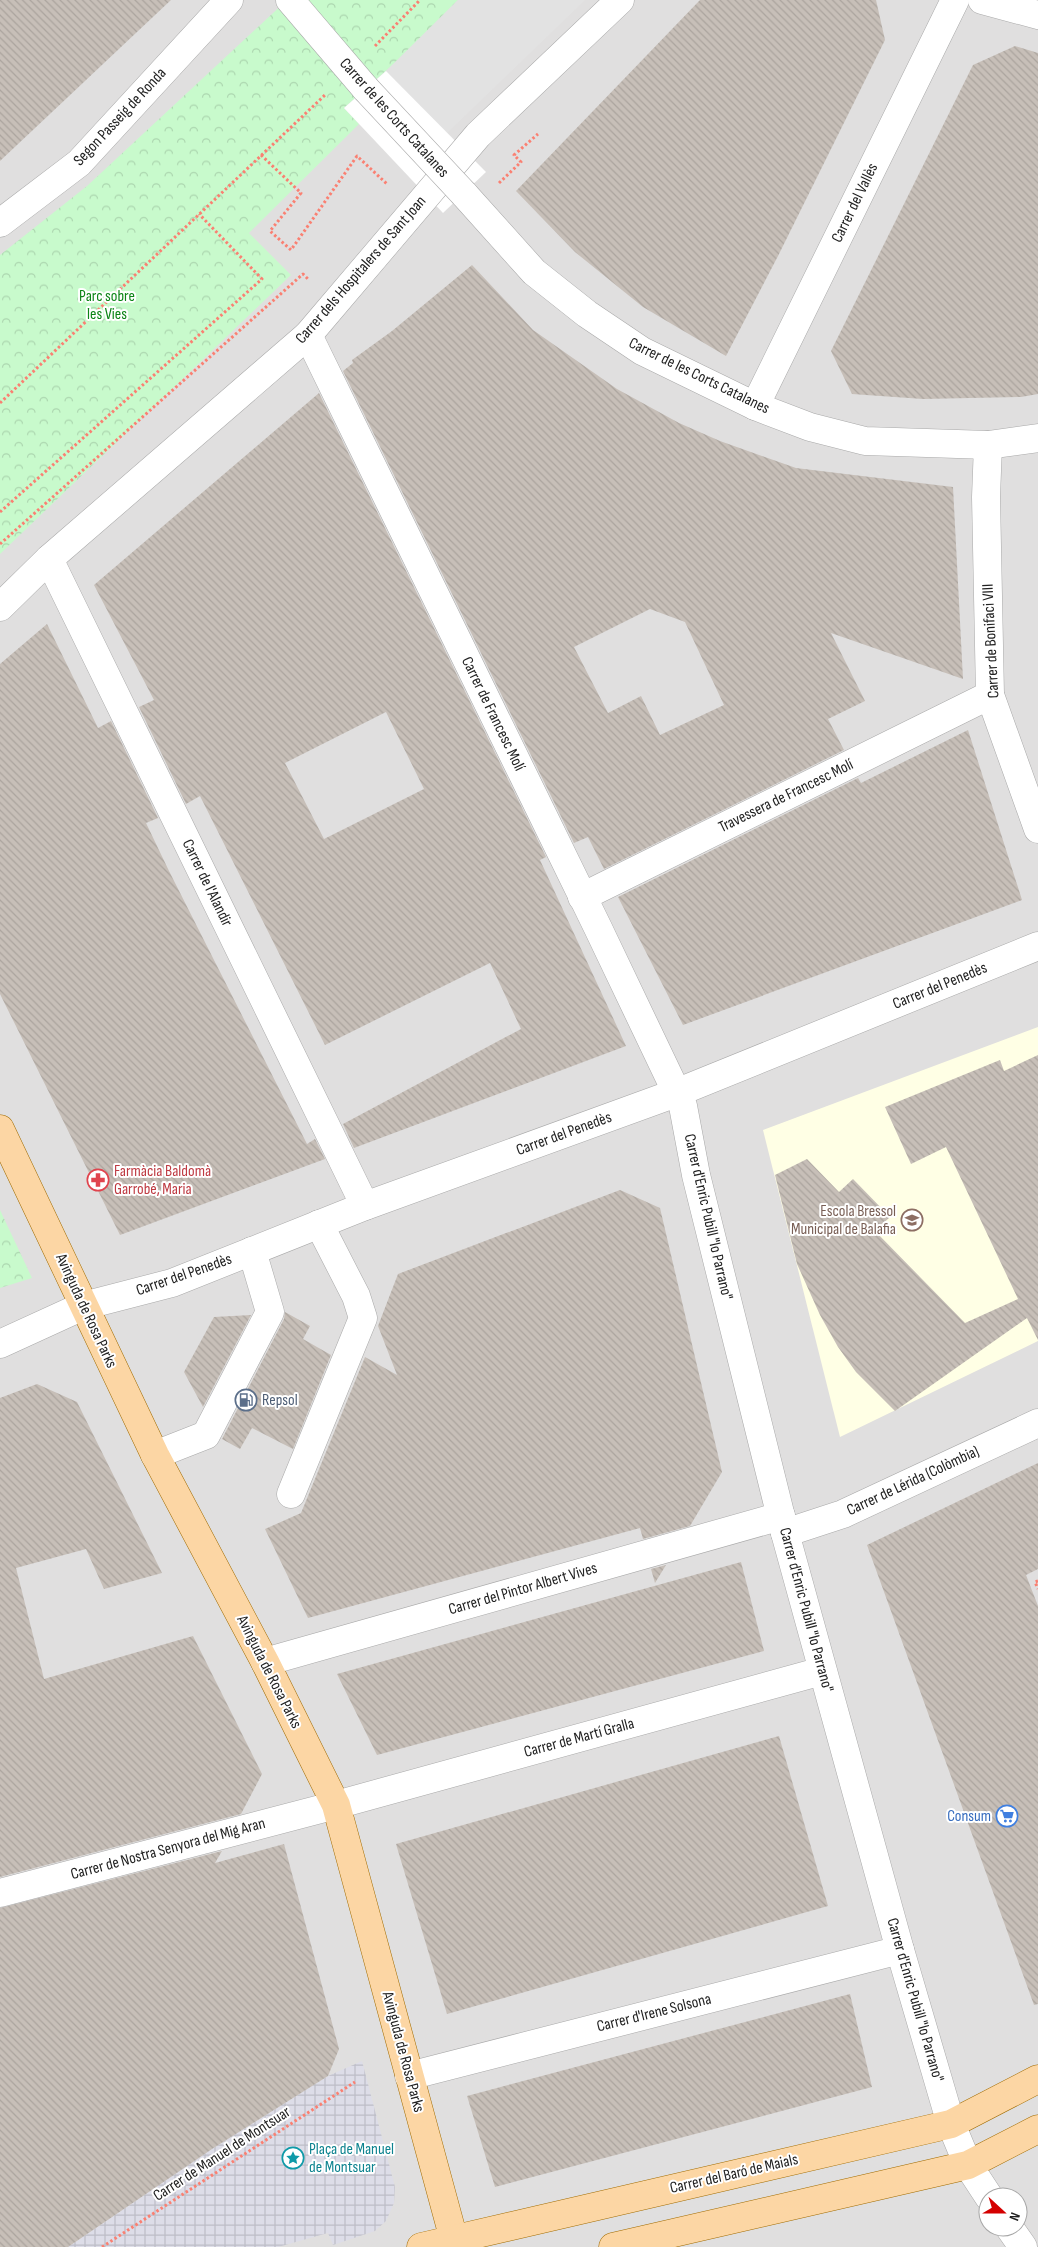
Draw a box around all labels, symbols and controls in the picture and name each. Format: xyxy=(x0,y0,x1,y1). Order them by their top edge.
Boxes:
street label: Carrer de les Corts Catalanes xyxy=(335,54,453,182)
street label: Segon Passeig de Ronda xyxy=(70,64,170,170)
street label: Carrer del Vallès xyxy=(828,160,882,246)
street label: Carrer dels Hospitalers de Sant Joan xyxy=(292,192,430,348)
park label: Parc sobre les Vies xyxy=(79,287,135,324)
street label: Carrer de les Corts Catalanes xyxy=(625,334,773,418)
street label: Carrer de Bonifaci VIII xyxy=(979,583,1003,699)
street label: Carrer de Francesc Molí xyxy=(457,654,529,774)
street label: Travessera de Francesc Molí xyxy=(716,755,856,837)
street label: Carrer de l'Alandir xyxy=(178,836,236,930)
street label: Carrer del Penedès xyxy=(890,958,990,1014)
street label: Carrer del Penedès xyxy=(514,1108,615,1160)
street label: Carrer d'Enric Pubill "lo Parrano" xyxy=(680,1132,736,1302)
place label: Farmàcia Baldomà Garrobé, Maria xyxy=(114,1162,211,1199)
pharmacy icon: Farmàcia Baldomà Garrobé, Maria xyxy=(86,1168,110,1192)
place label: Escola Bressol Municipal de Balafia xyxy=(791,1202,896,1239)
school or university icon: Escola Bressol Municipal de Balafia xyxy=(900,1208,924,1232)
street label: Avinguda de Rosa Parks xyxy=(51,1250,121,1371)
street label: Carrer del Penedès xyxy=(134,1250,235,1300)
fuel station icon: Repsol xyxy=(234,1388,258,1412)
place label: Repsol xyxy=(262,1391,298,1410)
street label: Carrer de Lérida (Colòmbia) xyxy=(844,1442,982,1520)
street label: Carrer d'Enric Pubill "lo Parrano" xyxy=(775,1526,837,1694)
street label: Carrer del Pintor Albert Vives xyxy=(446,1559,600,1619)
street label: Avinguda de Rosa Parks xyxy=(232,1612,306,1732)
street label: Carrer de Martí Gralla xyxy=(522,1714,636,1762)
supermarket icon: Consum xyxy=(995,1804,1019,1828)
place label: Consum xyxy=(947,1807,991,1826)
street label: Carrer de Nostra Senyora del Mig Aran xyxy=(69,1814,267,1884)
street label: Carrer d'Enric Pubill "lo Parrano" xyxy=(882,1916,948,2084)
street label: Avinguda de Rosa Parks xyxy=(378,1989,428,2115)
street label: Carrer d'Irene Solsona xyxy=(595,1990,713,2036)
street label: Carrer de Manuel de Montsuar xyxy=(150,2102,294,2205)
place label: Plaça de Manuel de Montsuar xyxy=(309,2140,394,2177)
place icon: Plaça de Manuel de Montsuar xyxy=(281,2146,305,2170)
street label: Carrer del Baró de Maials xyxy=(668,2150,800,2198)
north arrow xyxy=(978,2187,1028,2237)
text: N xyxy=(1005,2210,1024,2223)

